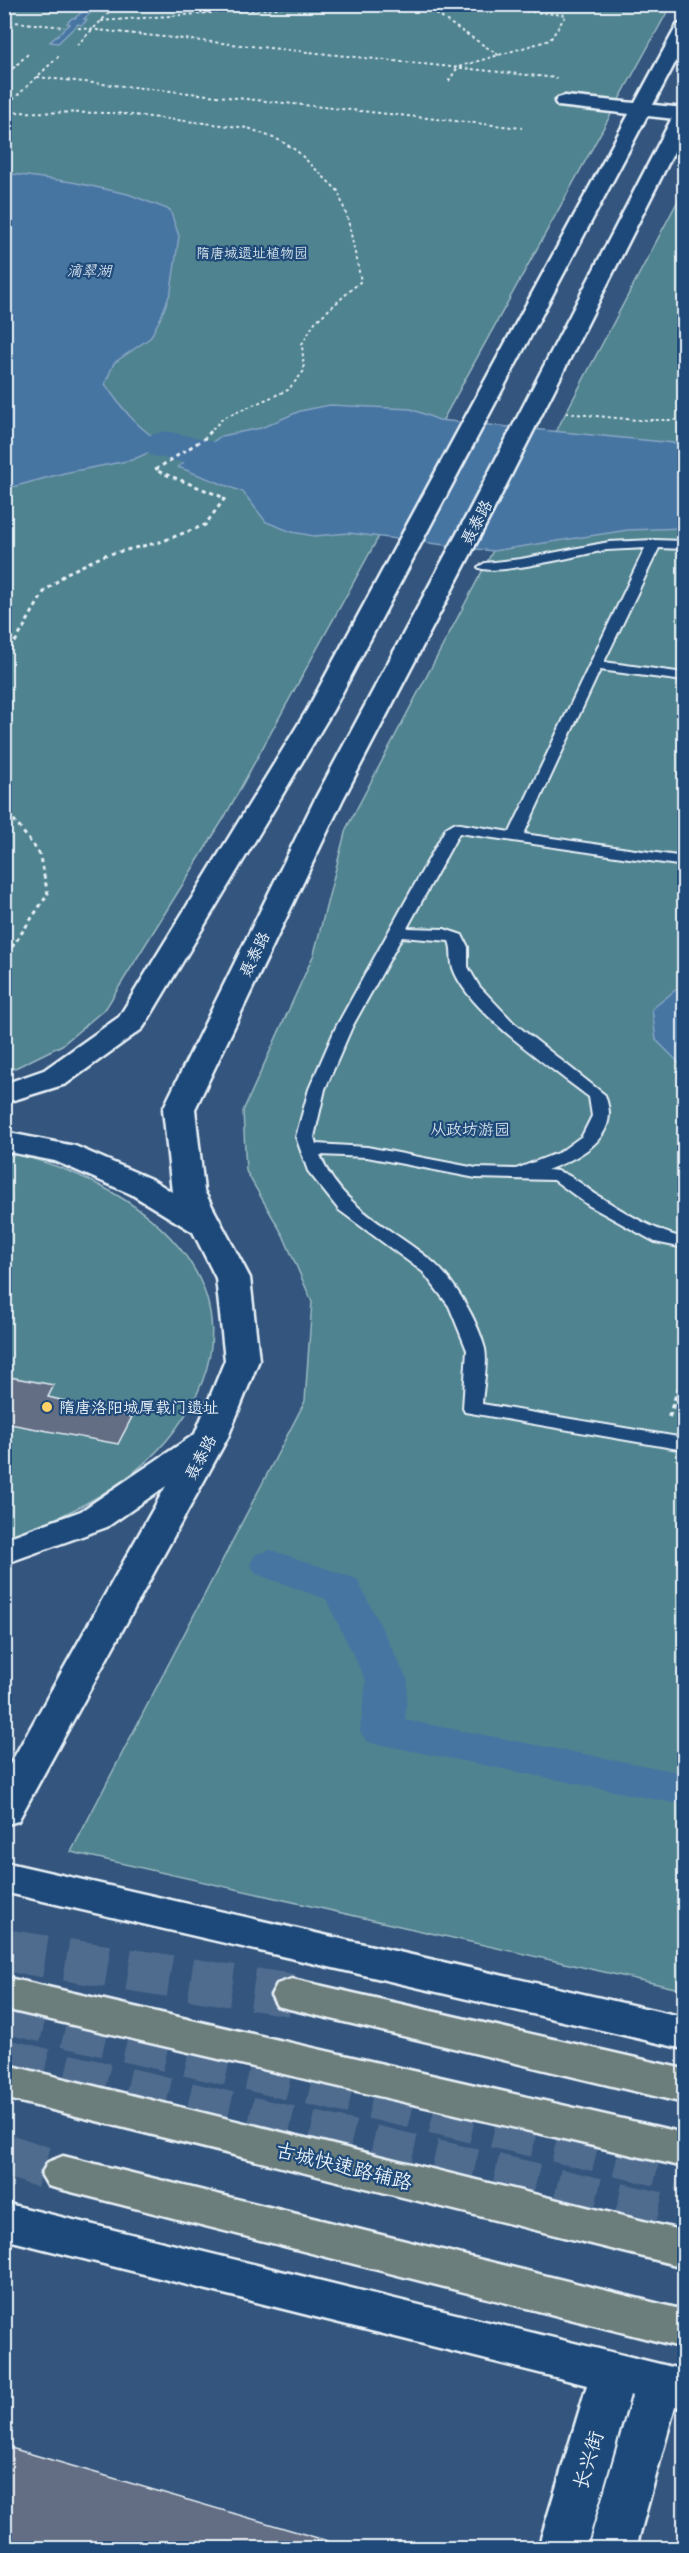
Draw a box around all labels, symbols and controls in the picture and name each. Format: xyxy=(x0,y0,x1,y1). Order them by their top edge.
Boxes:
park label: 隋唐城遗址植物园 xyxy=(196,244,308,262)
water label: 滴翠湖 xyxy=(66,261,113,280)
street label: 聂泰路 xyxy=(456,496,496,548)
street label: 聂泰路 xyxy=(234,928,274,980)
park label: 从政坊游园 xyxy=(430,1119,510,1139)
place label: 隋唐洛阳城厚载门遗址 xyxy=(59,1397,219,1417)
marker: 隋唐洛阳城厚载门遗址 xyxy=(40,1400,54,1414)
street label: 聂泰路 xyxy=(180,1431,220,1483)
street label: 古城快速路辅路 xyxy=(273,2136,416,2195)
street label: 长兴街 xyxy=(567,2428,608,2492)

